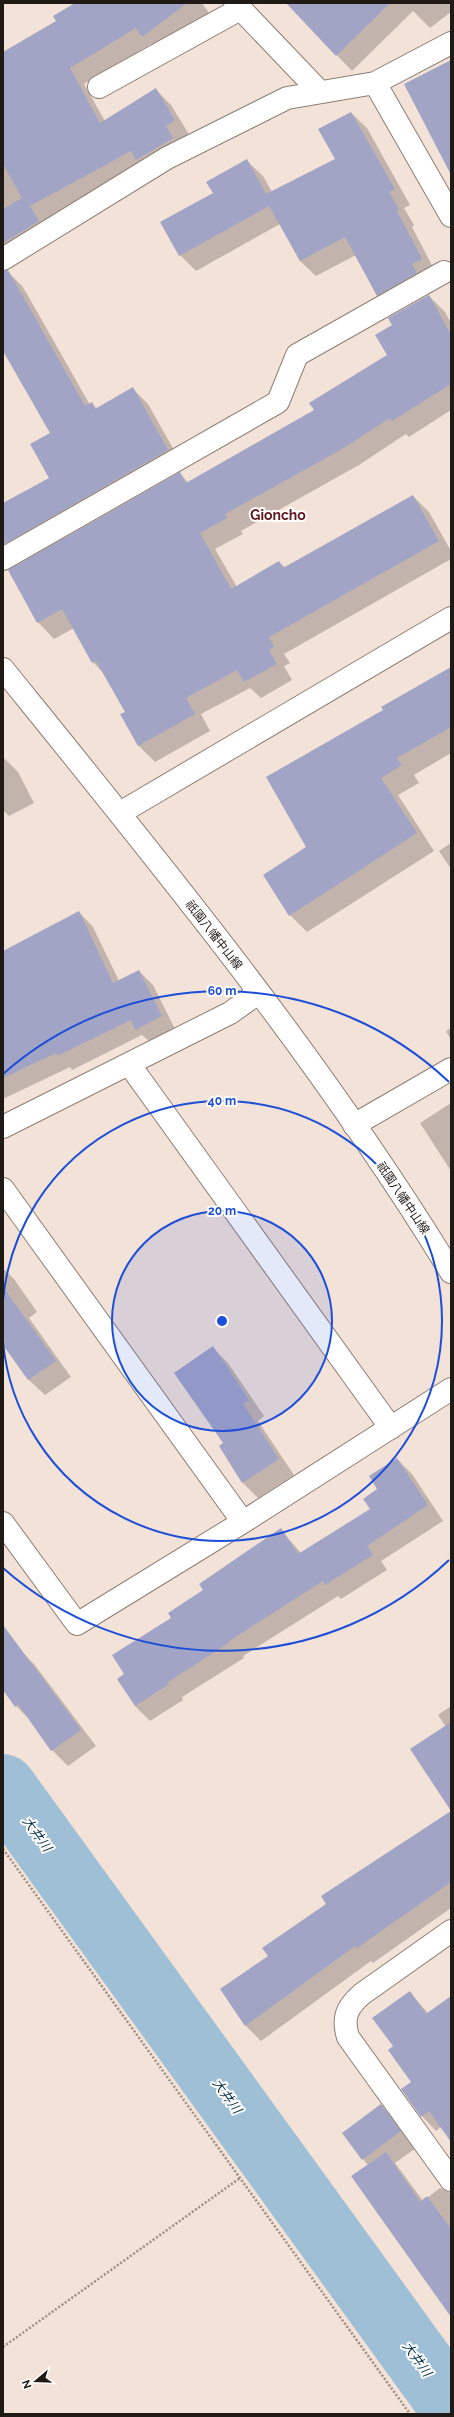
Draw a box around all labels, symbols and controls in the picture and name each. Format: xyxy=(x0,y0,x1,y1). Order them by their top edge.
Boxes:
district label: Gioncho xyxy=(250,507,306,523)
street label: 祇園八幡中山線 xyxy=(183,898,245,972)
text: 60 m xyxy=(208,984,236,998)
text: 40 m xyxy=(208,1094,236,1108)
street label: 祇園八幡中山線 xyxy=(374,1159,432,1237)
text: 20 m xyxy=(208,1204,236,1218)
centre of rings xyxy=(215,1314,229,1328)
water label: 大井川 xyxy=(19,1814,56,1856)
water label: 大井川 xyxy=(209,2076,246,2118)
water label: 大井川 xyxy=(399,2339,436,2381)
north arrow xyxy=(16,2361,56,2401)
text: N xyxy=(20,2378,35,2390)

